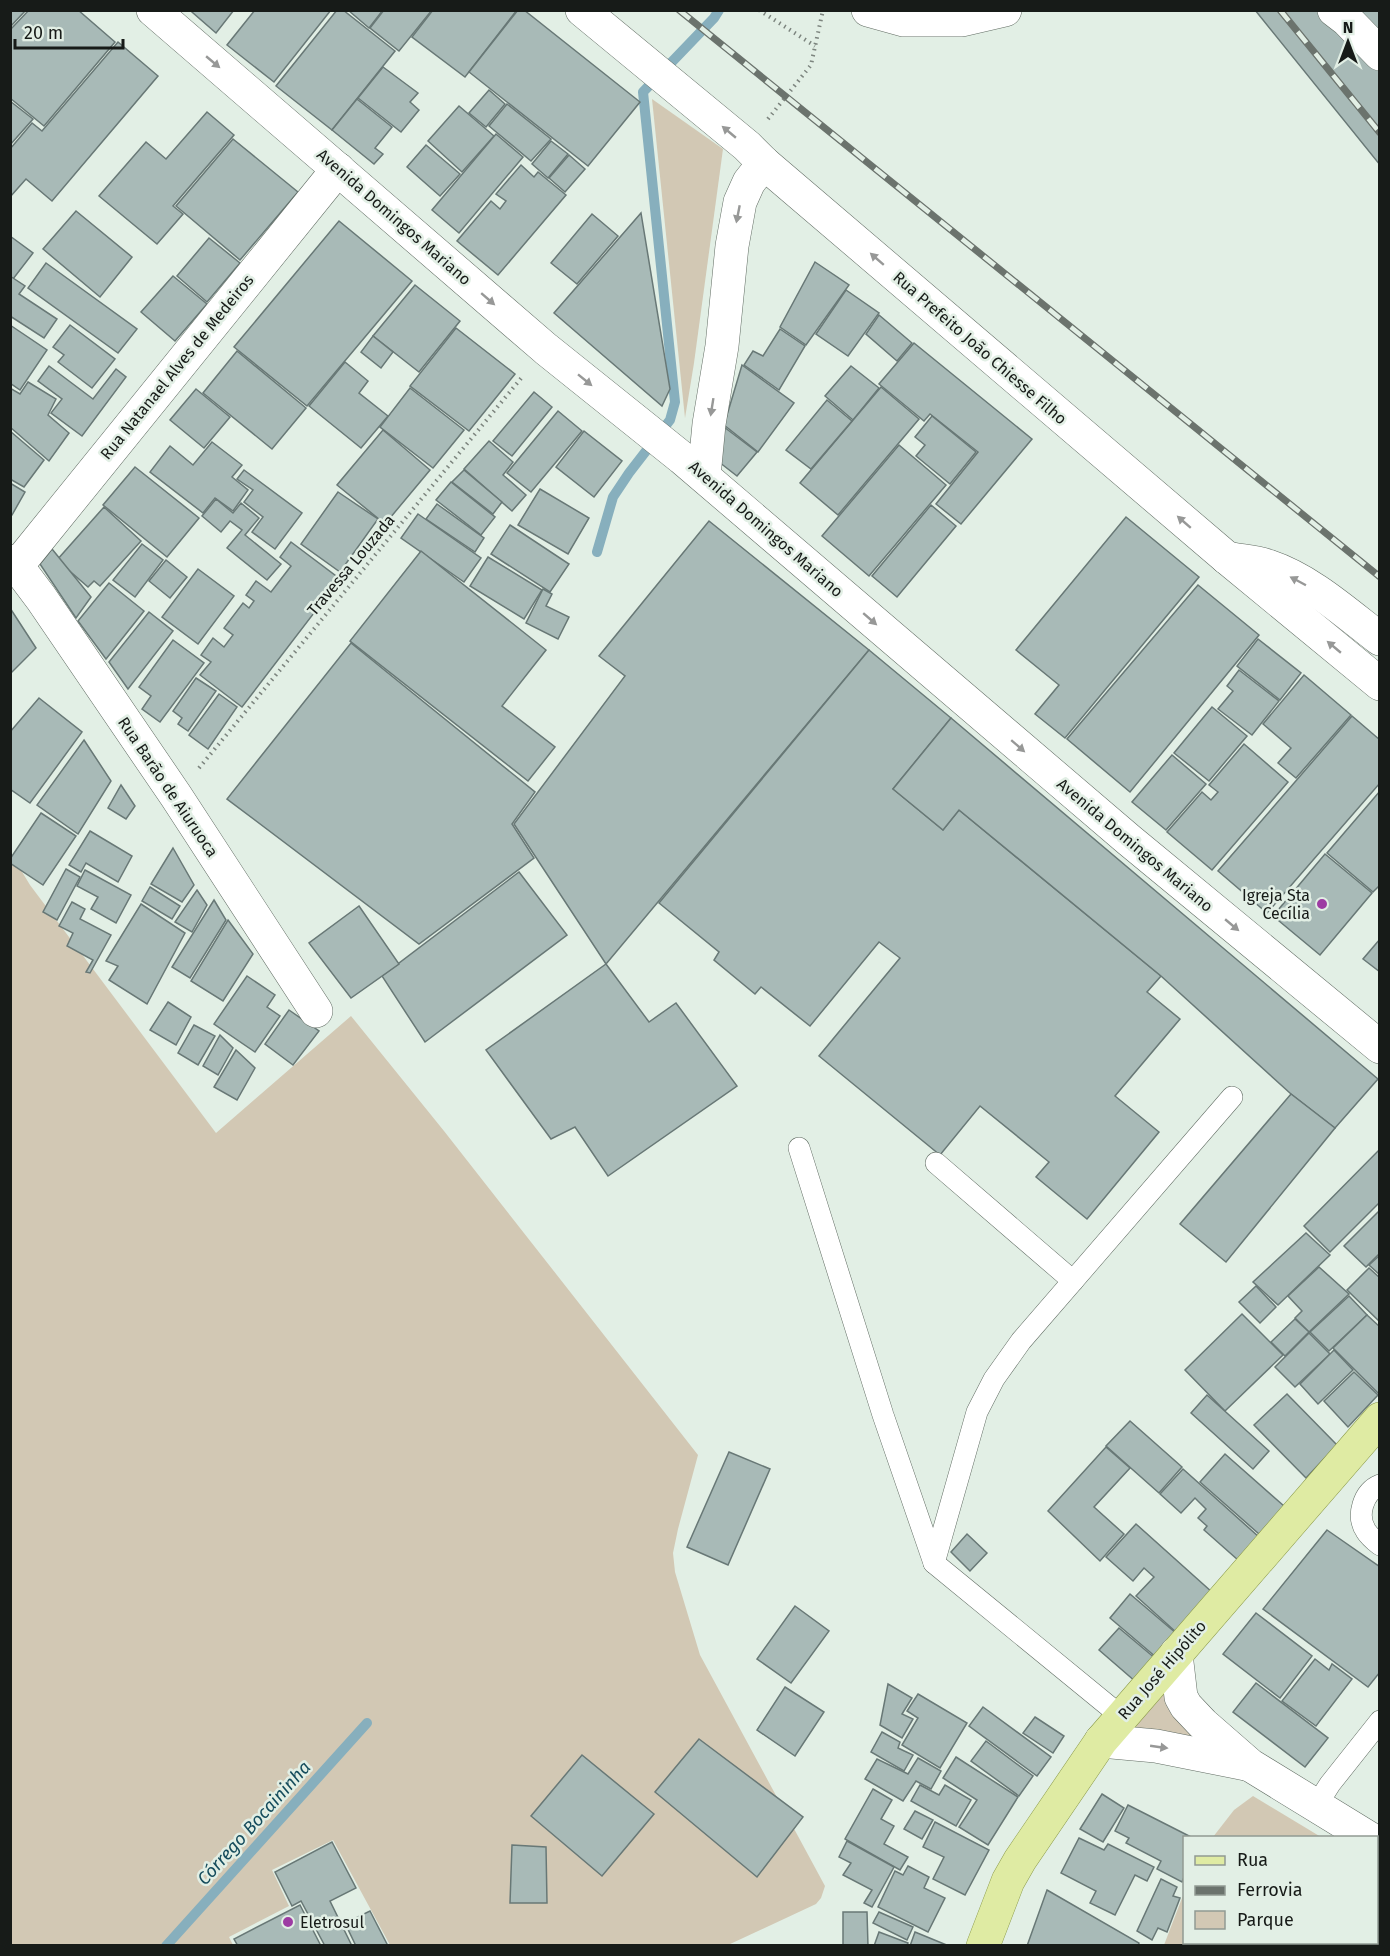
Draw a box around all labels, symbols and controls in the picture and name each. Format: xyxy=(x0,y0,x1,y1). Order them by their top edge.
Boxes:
scale bar xyxy=(15,12,123,50)
north arrow xyxy=(1318,12,1378,72)
text: N xyxy=(1343,18,1353,37)
text: 20 m xyxy=(24,22,63,44)
one-way arrow xyxy=(205,55,220,68)
one-way arrow xyxy=(721,125,737,138)
street label: Avenida Domingos Mariano xyxy=(313,145,475,289)
one-way arrow xyxy=(733,205,742,224)
one-way arrow xyxy=(870,253,885,266)
street label: Rua Prefeito João Chiesse Filho xyxy=(889,267,1071,429)
street label: Rua Natanael Alves de Medeiros xyxy=(96,271,258,463)
one-way arrow xyxy=(480,292,495,305)
one-way arrow xyxy=(577,374,593,387)
one-way arrow xyxy=(707,398,716,417)
street label: Avenida Domingos Mariano xyxy=(685,457,847,601)
street label: Travessa Louzada xyxy=(303,511,399,619)
one-way arrow xyxy=(1177,516,1192,529)
one-way arrow xyxy=(1289,576,1307,586)
one-way arrow xyxy=(862,612,877,625)
one-way arrow xyxy=(1327,641,1342,653)
street label: Rua Barão de Aiuruoca xyxy=(114,713,222,861)
one-way arrow xyxy=(1010,739,1025,752)
street label: Avenida Domingos Mariano xyxy=(1053,774,1217,916)
place label: Igreja Sta Cecília xyxy=(1242,886,1310,923)
marker: Igreja Sta Cecília xyxy=(1315,897,1329,911)
one-way arrow xyxy=(1224,919,1240,932)
street label: Rua José Hipólito xyxy=(1114,1617,1210,1723)
one-way arrow xyxy=(1150,1742,1169,1751)
water label: Córrego Bocaininha xyxy=(193,1756,315,1890)
legend xyxy=(1183,1836,1378,1944)
text: Rua xyxy=(1237,1849,1268,1871)
text: Ferrovia xyxy=(1237,1879,1303,1901)
text: Parque xyxy=(1237,1909,1294,1931)
place label: Eletrosul xyxy=(300,1913,364,1932)
marker: Eletrosul xyxy=(281,1915,295,1929)

